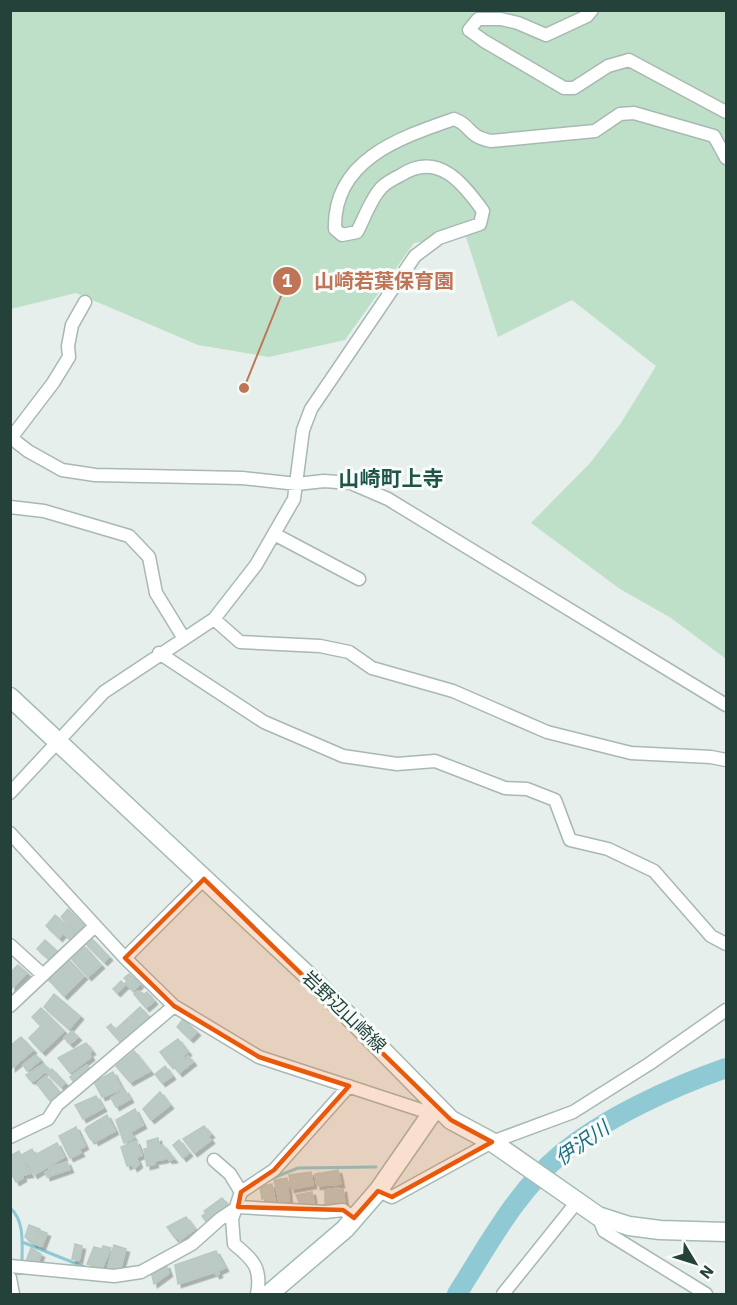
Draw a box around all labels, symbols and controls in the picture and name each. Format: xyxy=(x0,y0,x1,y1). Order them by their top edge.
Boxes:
callout: 山崎若葉保育園 xyxy=(272,262,466,300)
text: 山崎若葉保育園 xyxy=(314,267,454,294)
text: 1 xyxy=(282,269,293,292)
district label: 山崎町上寺 xyxy=(339,464,444,492)
street label: 岩野辺山崎線 xyxy=(298,966,391,1057)
water label: 伊沢川 xyxy=(549,1113,616,1171)
north arrow xyxy=(665,1233,725,1293)
text: N xyxy=(695,1262,718,1283)

